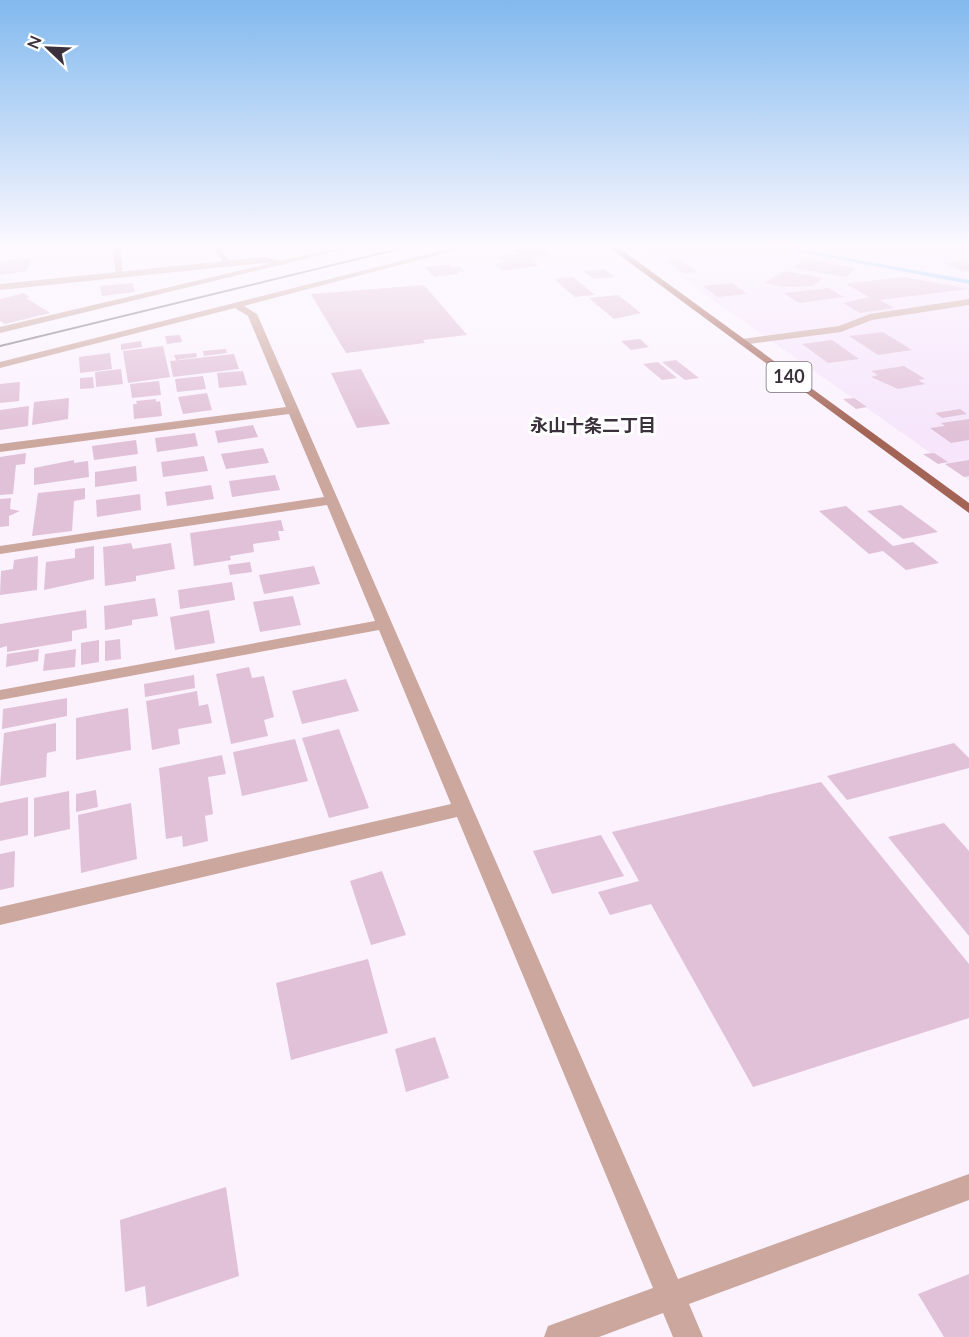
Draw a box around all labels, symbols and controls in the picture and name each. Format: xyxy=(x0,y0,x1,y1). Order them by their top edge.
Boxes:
north arrow xyxy=(18,18,78,78)
text: N xyxy=(23,33,45,51)
road number: 140 xyxy=(766,362,812,392)
district label: 永山十条二丁目 xyxy=(530,414,656,436)

